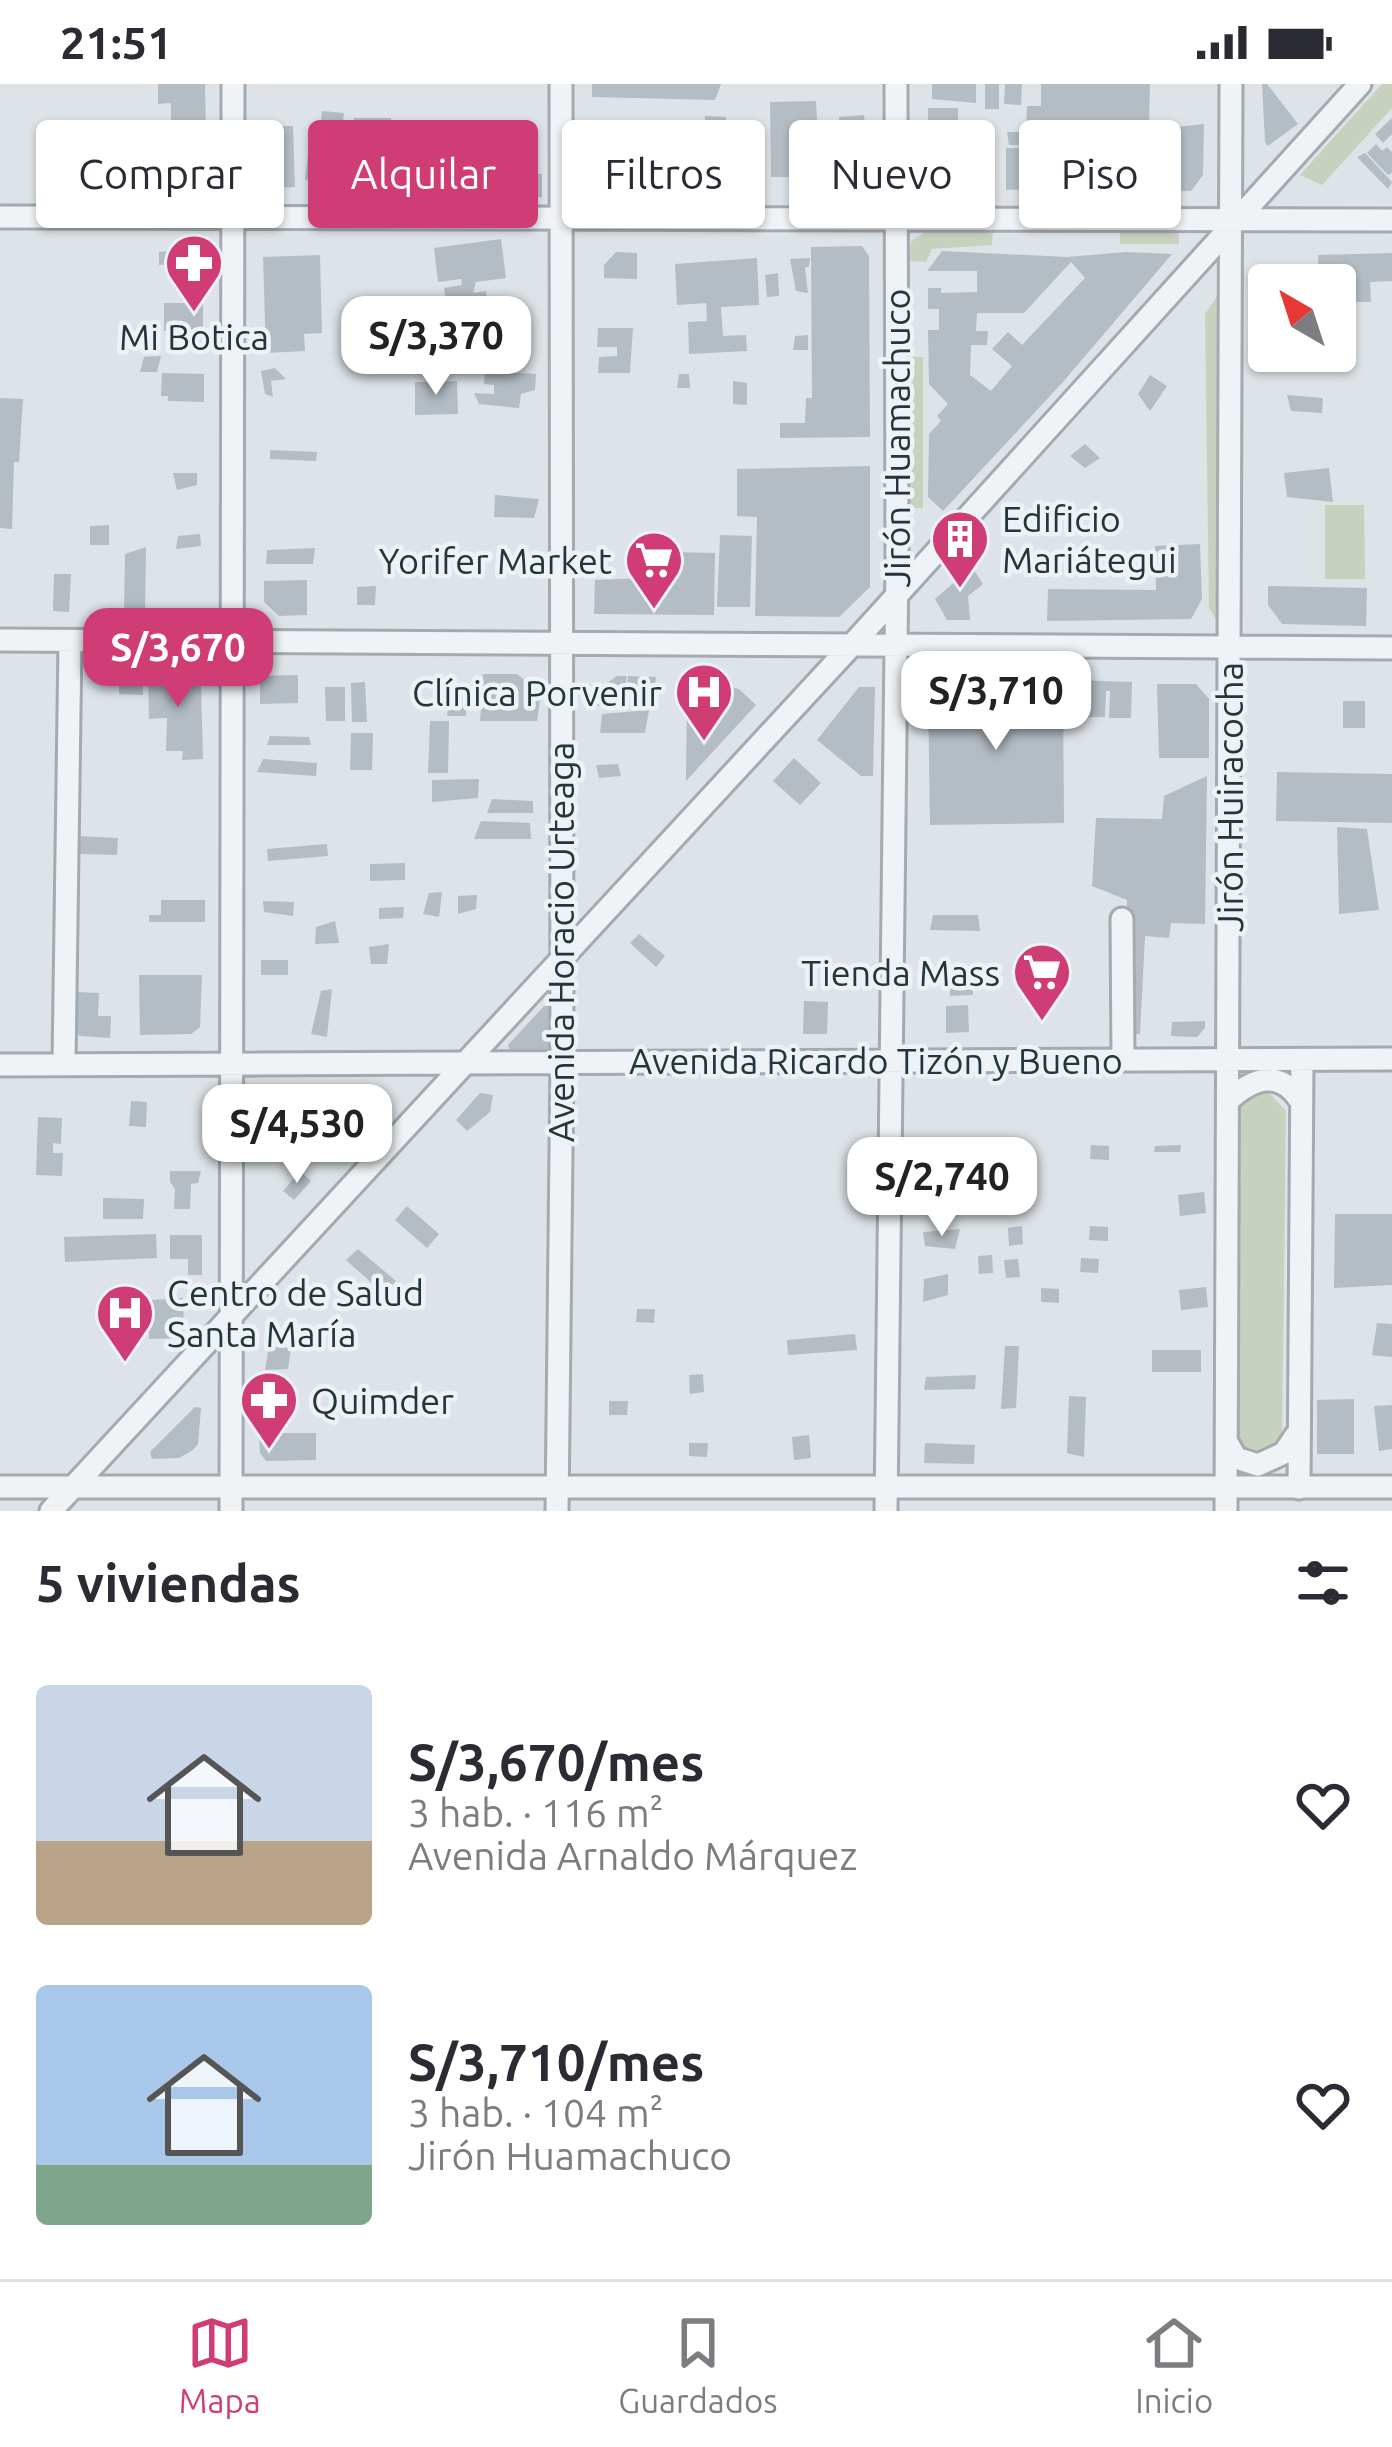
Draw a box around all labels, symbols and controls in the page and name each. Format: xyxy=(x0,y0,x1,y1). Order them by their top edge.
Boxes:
text: 21:51 xyxy=(60,17,173,68)
chip: Comprar xyxy=(36,120,284,228)
chip: Alquilar xyxy=(308,120,538,228)
chip: Filtros xyxy=(562,120,765,228)
chip: Nuevo xyxy=(789,120,995,228)
chip: Piso xyxy=(1019,120,1181,228)
pharmacy icon: Mi Botica xyxy=(163,232,225,314)
north arrow xyxy=(1248,264,1356,372)
map controls xyxy=(1248,264,1356,372)
street label: Jirón Huamachuco xyxy=(876,288,917,588)
pin: S/3,370 xyxy=(325,296,547,398)
text: S/3,370 xyxy=(368,313,504,356)
place label: Mi Botica xyxy=(119,316,269,357)
place label: Edificio Mariátegui xyxy=(1002,498,1177,580)
building icon: Edificio Mariátegui xyxy=(929,508,991,590)
supermarket icon: Yorifer Market xyxy=(623,529,685,611)
place label: Yorifer Market xyxy=(379,540,612,581)
pin: S/3,670 xyxy=(67,608,289,710)
text: S/3,670 xyxy=(110,625,246,668)
pin: S/3,710 xyxy=(885,651,1107,753)
hospital icon: Clínica Porvenir xyxy=(673,661,735,743)
street label: Jirón Huiracocha xyxy=(1209,662,1250,932)
text: S/3,710 xyxy=(928,668,1064,711)
place label: Clínica Porvenir xyxy=(412,672,662,713)
street label: Avenida Horacio Urteaga xyxy=(540,742,581,1142)
supermarket icon: Tienda Mass xyxy=(1011,941,1073,1023)
place label: Tienda Mass xyxy=(801,952,1000,993)
street label: Avenida Ricardo Tizón y Bueno xyxy=(629,1040,1123,1081)
pin: S/4,530 xyxy=(186,1084,408,1186)
text: S/4,530 xyxy=(229,1101,365,1144)
pin: S/2,740 xyxy=(831,1137,1053,1239)
text: S/2,740 xyxy=(874,1154,1010,1197)
place label: Centro de Salud Santa María xyxy=(167,1272,424,1354)
hospital icon: Centro de Salud Santa María xyxy=(94,1282,156,1364)
pharmacy icon: Quimder xyxy=(238,1369,300,1451)
place label: Quimder xyxy=(311,1380,454,1421)
icon: filters xyxy=(1290,1550,1356,1616)
text: 5 viviendas xyxy=(36,1554,301,1612)
icon: home xyxy=(132,1733,276,1877)
text: S/3,670/mes xyxy=(408,1733,704,1791)
icon: heart xyxy=(1290,1772,1356,1838)
text: 3 hab. · 116 m² xyxy=(408,1791,664,1834)
text: Avenida Arnaldo Márquez xyxy=(408,1834,857,1877)
icon: home xyxy=(132,2033,276,2177)
text: S/3,710/mes xyxy=(408,2033,704,2091)
icon: heart xyxy=(1290,2072,1356,2138)
text: 3 hab. · 104 m² xyxy=(408,2091,664,2134)
text: Jirón Huamachuco xyxy=(408,2134,732,2177)
tab: Mapa xyxy=(179,2310,261,2419)
tab: Guardados xyxy=(618,2310,778,2419)
tab: Inicio xyxy=(1135,2310,1213,2419)

